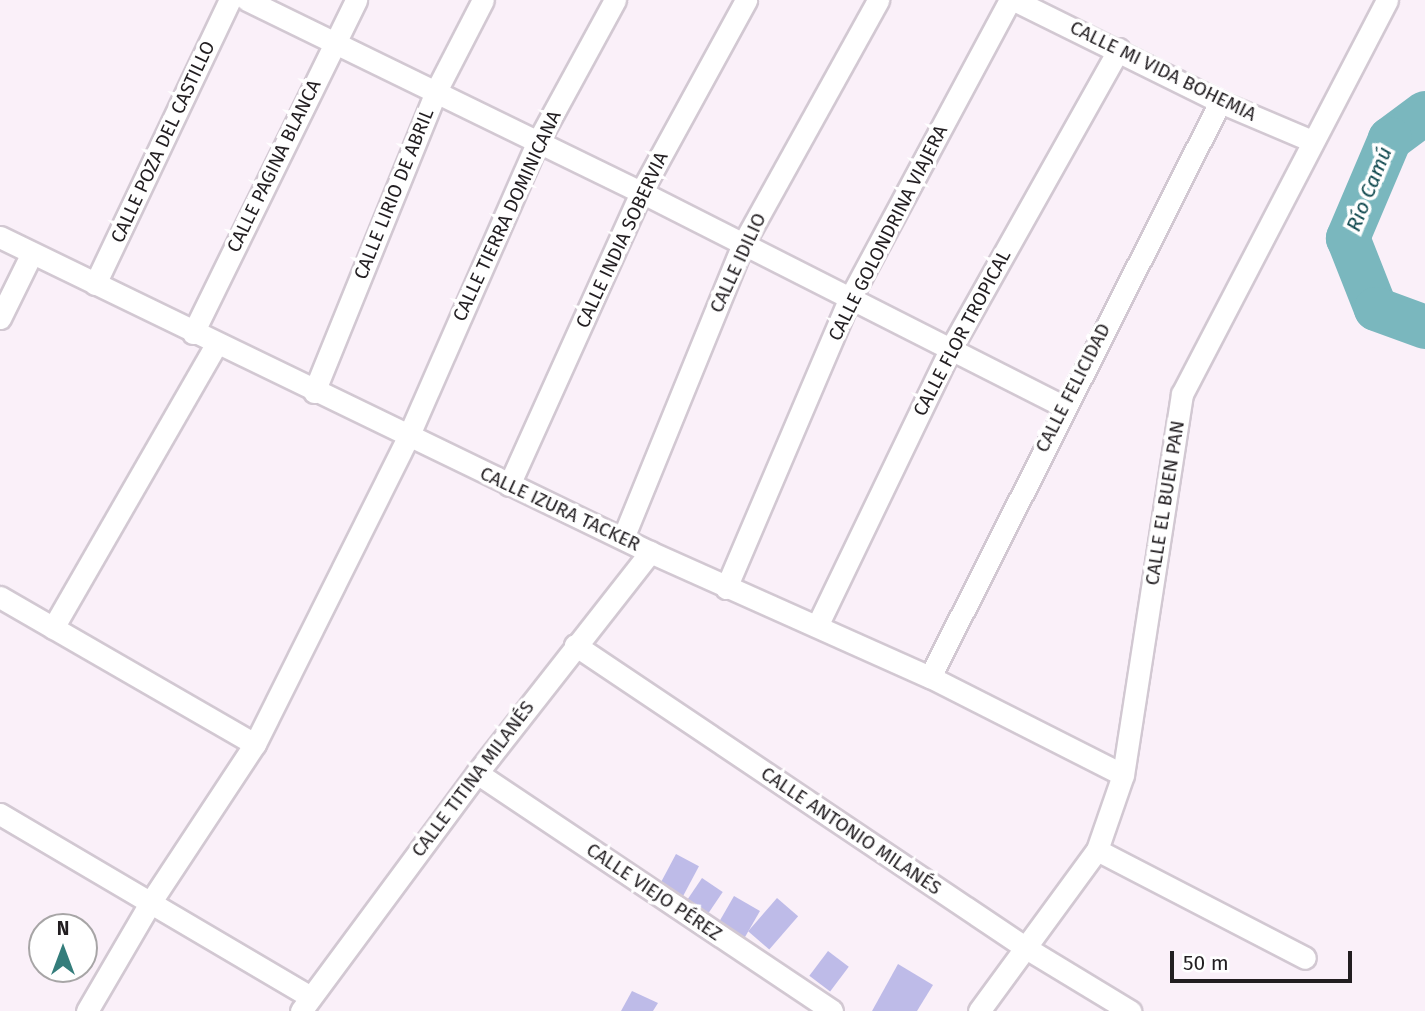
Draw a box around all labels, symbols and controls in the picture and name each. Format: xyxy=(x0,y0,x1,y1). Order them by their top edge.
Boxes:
street label: CALLE MI VIDA BOHEMIA xyxy=(1066,16,1260,126)
street label: CALLE POZA DEL CASTILLO xyxy=(106,37,220,247)
street label: CALLE PAGINA BLANCA xyxy=(222,76,326,256)
street label: CALLE LIRIO DE ABRIL xyxy=(349,105,439,283)
street label: CALLE TIERRA DOMINICANA xyxy=(448,107,566,325)
street label: CALLE GOLONDRINA VIAJERA xyxy=(824,121,952,345)
water label: Río Camú xyxy=(1341,143,1397,235)
street label: CALLE INDIA SOBERVIA xyxy=(571,148,673,332)
street label: CALLE IDILIO xyxy=(705,210,771,316)
street label: CALLE FLOR TROPICAL xyxy=(908,246,1016,420)
street label: CALLE FELICIDAD xyxy=(1031,320,1115,456)
street label: CALLE EL BUEN PAN xyxy=(1141,419,1189,587)
street label: CALLE IZURA TACKER xyxy=(476,462,644,556)
street label: CALLE TITINA MILANÉS xyxy=(407,696,539,862)
street label: CALLE ANTONIO MILANÉS xyxy=(756,762,946,900)
street label: CALLE VIEJO PÉREZ xyxy=(582,838,726,946)
north arrow xyxy=(28,913,98,983)
text: N xyxy=(57,917,69,940)
scale bar xyxy=(1173,937,1355,981)
text: 50 m xyxy=(1183,950,1229,976)

